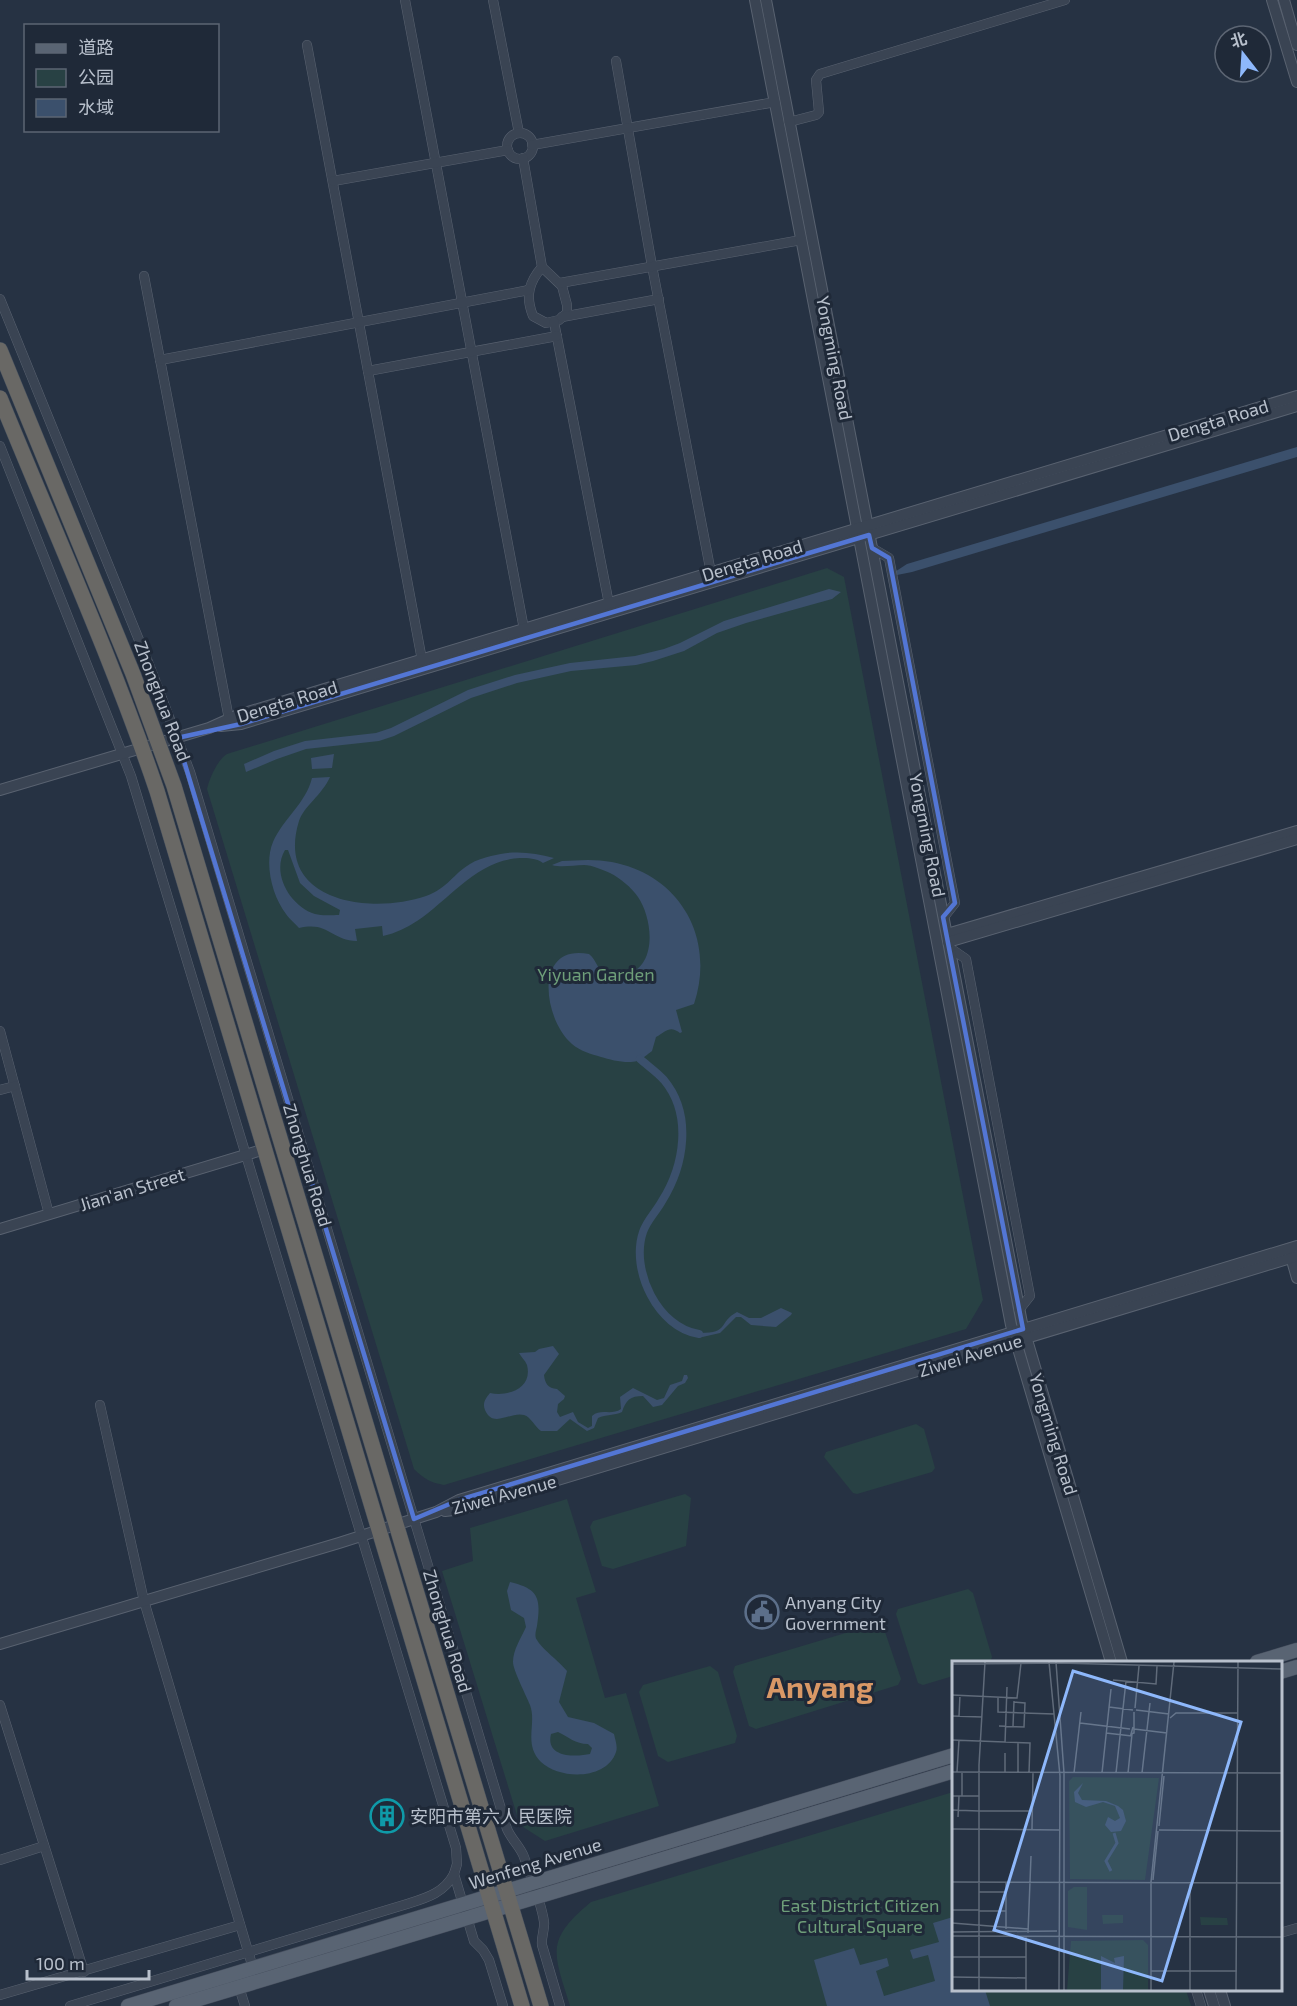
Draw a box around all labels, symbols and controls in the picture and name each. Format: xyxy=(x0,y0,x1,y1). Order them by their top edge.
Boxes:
legend xyxy=(24,24,219,132)
north arrow xyxy=(1213,24,1273,84)
text: 北 xyxy=(1228,28,1249,51)
text: 道路 xyxy=(78,36,114,58)
text: 公园 xyxy=(78,66,114,88)
text: 水域 xyxy=(78,96,114,118)
street label: Yongming Road xyxy=(812,294,858,422)
street label: Dengta Road xyxy=(1165,394,1271,446)
street label: Dengta Road xyxy=(699,534,805,586)
street label: Zhonghua Road xyxy=(130,638,196,764)
street label: Dengta Road xyxy=(234,675,340,727)
street label: Yongming Road xyxy=(905,771,951,899)
park label: Yiyuan Garden xyxy=(537,963,655,985)
street label: Zhonghua Road xyxy=(279,1101,337,1229)
street label: Jian'an Street xyxy=(77,1163,187,1215)
street label: Ziwei Avenue xyxy=(915,1329,1025,1381)
street label: Yongming Road xyxy=(1025,1371,1083,1497)
street label: Ziwei Avenue xyxy=(449,1469,559,1519)
street label: Zhonghua Road xyxy=(419,1567,477,1695)
place label: Anyang City Government xyxy=(785,1591,886,1634)
public building icon: Anyang City Government xyxy=(744,1594,780,1630)
inset map xyxy=(952,1661,1282,1991)
district label: Anyang xyxy=(767,1668,874,1705)
building icon: 安阳市第六人民医院 xyxy=(369,1798,405,1834)
place label: 安阳市第六人民医院 xyxy=(410,1805,572,1827)
street label: Wenfeng Avenue xyxy=(466,1832,604,1894)
park label: East District Citizen Cultural Square xyxy=(780,1894,940,1937)
scale bar xyxy=(27,1943,148,1981)
text: 100 m xyxy=(36,1952,85,1974)

